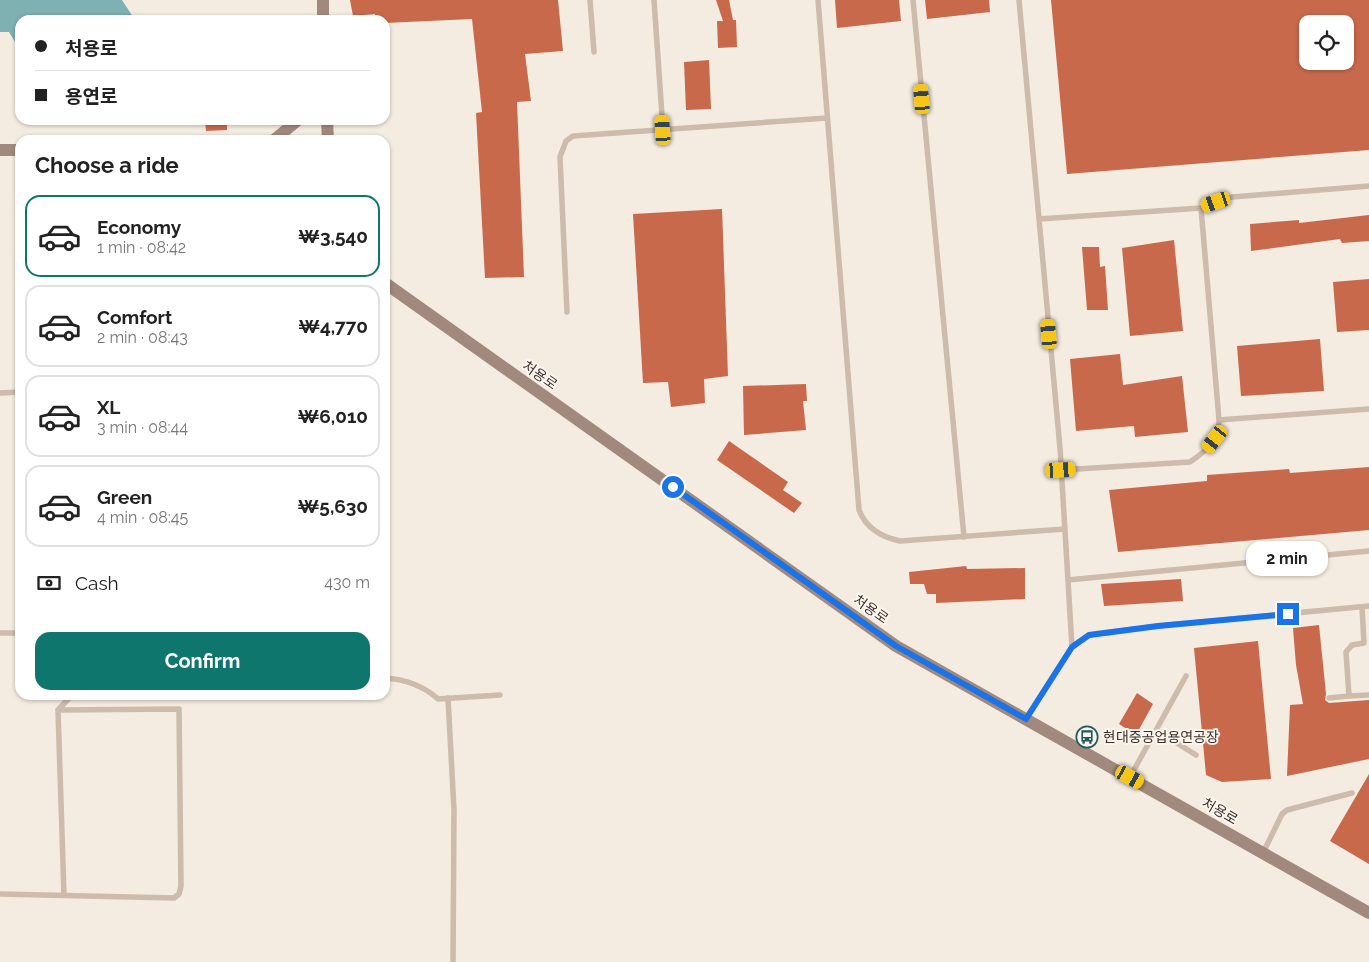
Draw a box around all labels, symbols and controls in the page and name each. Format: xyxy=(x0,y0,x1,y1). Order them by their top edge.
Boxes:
map controls xyxy=(1299,15,1354,70)
button: locate xyxy=(1299,15,1354,70)
text: 처용로 xyxy=(65,37,117,59)
car xyxy=(913,83,930,115)
text: 용연로 xyxy=(65,85,117,107)
car xyxy=(654,115,671,145)
text: Choose a ride xyxy=(35,152,179,178)
car xyxy=(1199,190,1232,214)
icon: car xyxy=(37,214,82,259)
text: Economy xyxy=(97,216,181,238)
text: ₩3,540 xyxy=(298,225,368,247)
text: 1 min · 08:42 xyxy=(97,238,186,257)
icon: car xyxy=(37,304,82,349)
text: Comfort xyxy=(97,306,172,328)
text: ₩4,770 xyxy=(298,315,368,337)
car xyxy=(1040,318,1057,350)
text: 2 min · 08:43 xyxy=(97,328,188,347)
street label: 처용로 xyxy=(520,357,561,393)
icon: car xyxy=(37,394,82,439)
text: XL xyxy=(97,396,120,418)
text: ₩6,010 xyxy=(297,405,368,427)
text: 3 min · 08:44 xyxy=(97,418,188,437)
car xyxy=(1199,423,1230,455)
car xyxy=(1045,462,1076,478)
route start xyxy=(662,476,684,498)
icon: car xyxy=(37,484,82,529)
text: Green xyxy=(97,486,152,508)
text: ₩5,630 xyxy=(298,495,368,517)
text: 4 min · 08:45 xyxy=(97,508,188,527)
callout: 2 min xyxy=(1247,542,1329,576)
text: 2 min xyxy=(1266,549,1308,568)
icon: cash xyxy=(35,569,63,597)
text: Cash xyxy=(75,572,119,594)
text: 430 m xyxy=(324,573,370,592)
street label: 처용로 xyxy=(851,591,892,627)
route end xyxy=(1277,603,1299,625)
button: Confirm xyxy=(35,632,370,690)
bus stop icon: 현대중공업용연공장 xyxy=(1075,725,1099,749)
place label: 현대중공업용연공장 xyxy=(1103,729,1219,745)
car xyxy=(1113,763,1146,791)
street label: 처용로 xyxy=(1199,794,1241,828)

